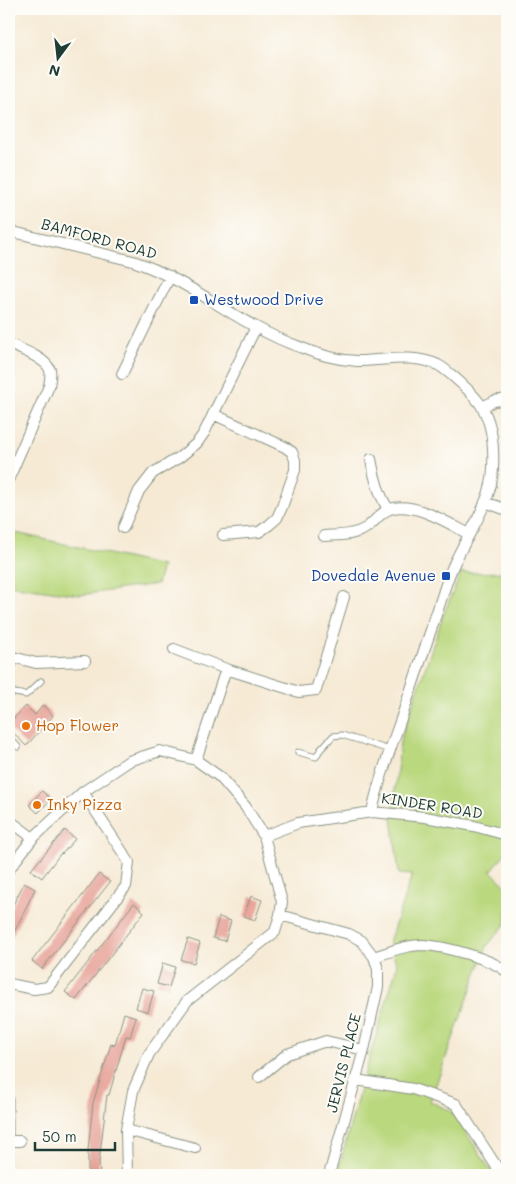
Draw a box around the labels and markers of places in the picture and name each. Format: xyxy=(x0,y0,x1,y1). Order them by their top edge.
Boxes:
place label: Westwood Drive xyxy=(204,289,324,309)
marker: Westwood Drive xyxy=(188,294,200,306)
place label: Dovedale Avenue xyxy=(311,565,436,585)
marker: Dovedale Avenue xyxy=(440,570,452,582)
place label: Hop Flower xyxy=(36,715,119,735)
marker: Hop Flower xyxy=(20,720,32,732)
place label: Inky Pizza xyxy=(47,794,122,814)
marker: Inky Pizza xyxy=(31,799,43,811)

